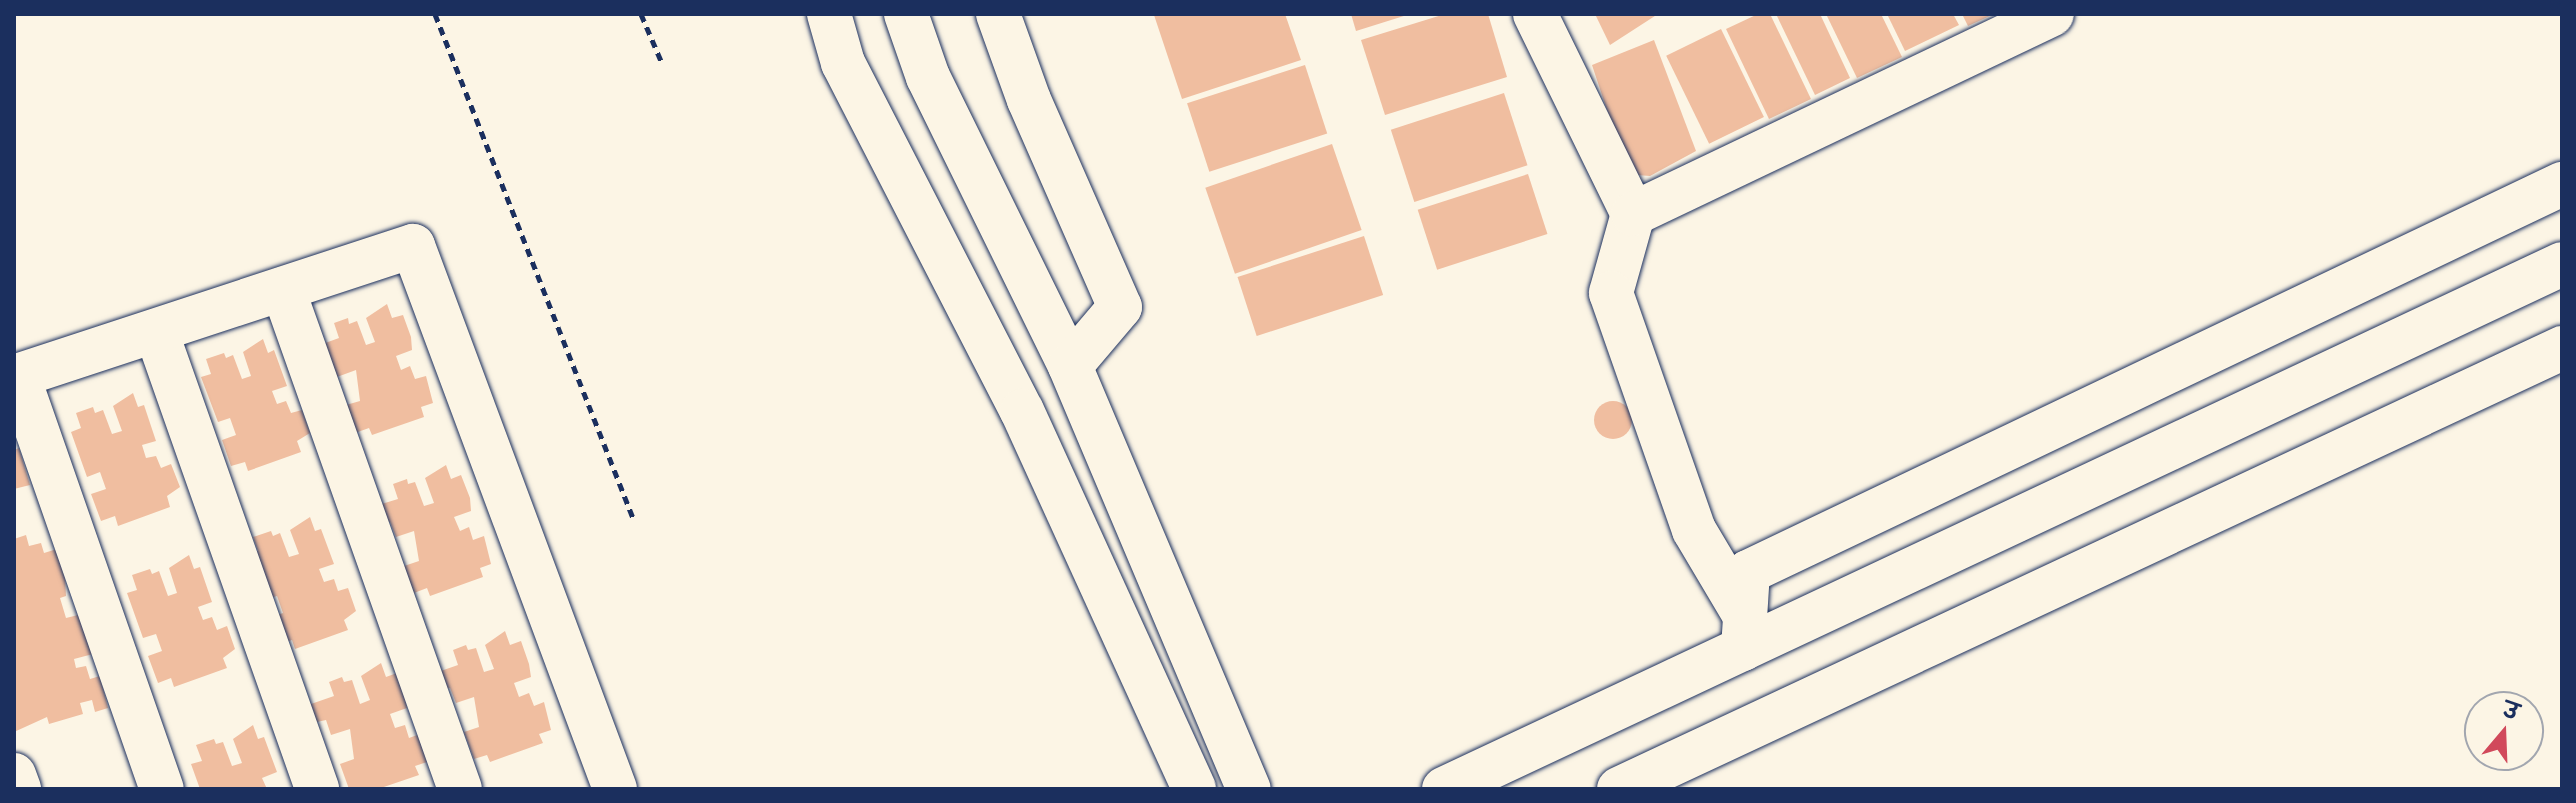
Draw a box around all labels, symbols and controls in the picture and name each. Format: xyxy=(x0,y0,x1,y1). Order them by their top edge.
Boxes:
north arrow xyxy=(2464,691,2544,771)
text: उ xyxy=(2499,694,2523,727)

